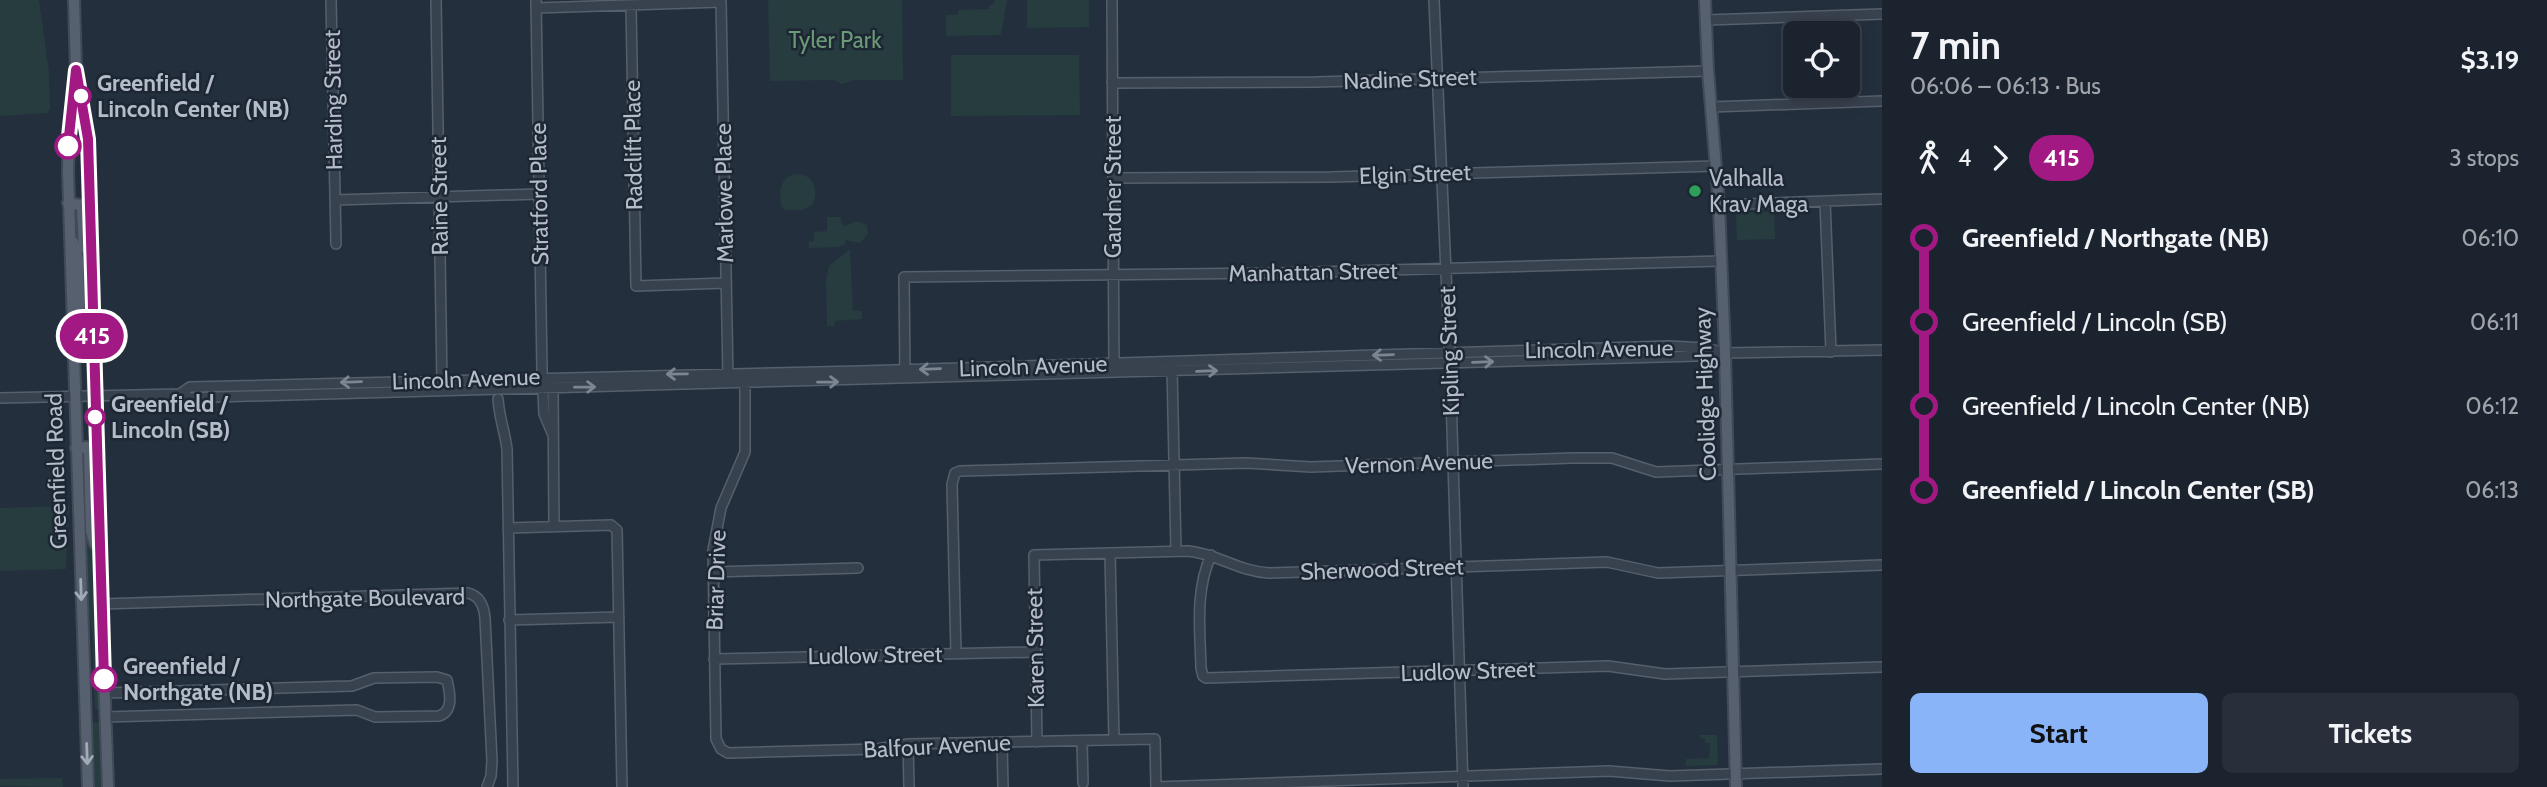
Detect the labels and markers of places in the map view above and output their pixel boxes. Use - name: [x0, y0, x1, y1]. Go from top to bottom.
- place label: Greenfield / Lincoln Center (NB): [97, 69, 290, 123]
- marker: Greenfield / Lincoln Center (NB): [71, 86, 91, 106]
- unlabelled marker: [55, 133, 81, 159]
- place label: Valhalla Krav Maga: [1709, 164, 1808, 218]
- marker: Valhalla Krav Maga: [1687, 183, 1703, 199]
- place label: Greenfield / Lincoln (SB): [111, 390, 230, 444]
- marker: Greenfield / Lincoln (SB): [85, 407, 105, 427]
- place label: Greenfield / Northgate (NB): [123, 652, 273, 706]
- marker: Greenfield / Northgate (NB): [91, 666, 117, 692]

